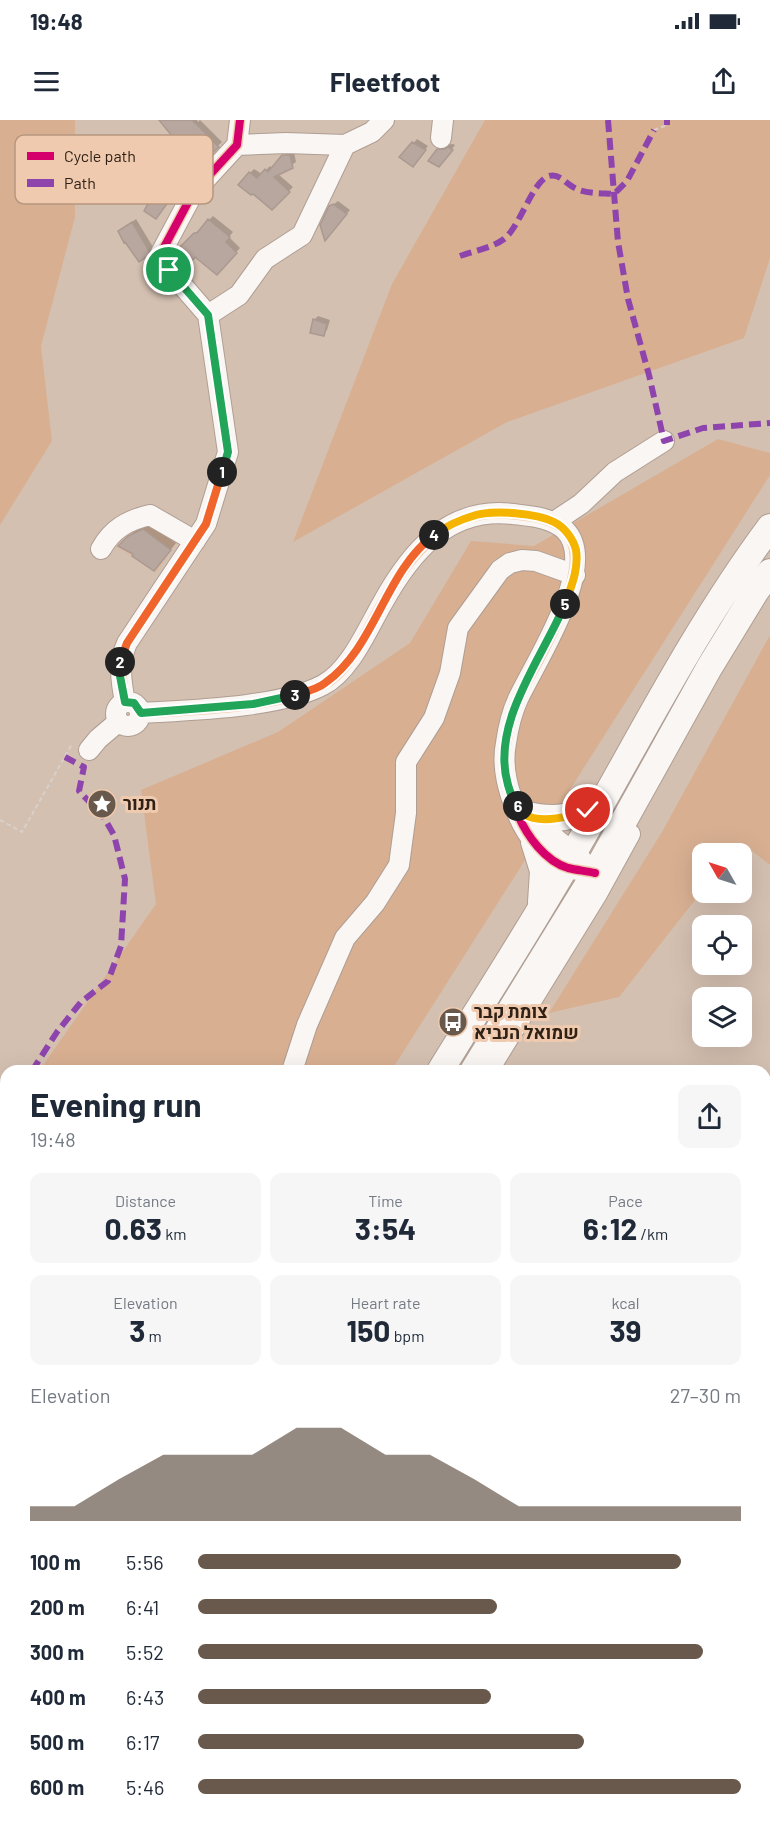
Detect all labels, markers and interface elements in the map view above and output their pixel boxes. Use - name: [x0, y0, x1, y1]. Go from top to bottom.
- text: 19:48: [30, 8, 83, 34]
- icon: menu: [30, 65, 63, 98]
- text: Fleetfoot: [330, 65, 440, 97]
- icon: share: [707, 65, 740, 98]
- legend: [15, 135, 213, 204]
- text: Cycle path: [64, 146, 136, 165]
- text: Path: [64, 173, 96, 192]
- pin: [143, 244, 194, 295]
- icon: arrive: [152, 253, 185, 286]
- pin: 1: [207, 457, 237, 487]
- text: 1: [219, 462, 225, 481]
- pin: 4: [419, 520, 449, 550]
- text: 4: [429, 525, 439, 544]
- pin: 5: [550, 589, 580, 619]
- text: 5: [561, 594, 569, 613]
- pin: 2: [105, 647, 135, 677]
- text: 2: [116, 652, 124, 671]
- pin: 3: [280, 680, 310, 710]
- text: 3: [291, 685, 299, 704]
- pin: [562, 784, 613, 835]
- place icon: תנור: [86, 788, 118, 820]
- pin: 6: [503, 791, 533, 821]
- place label: תנור: [123, 792, 156, 814]
- icon: check: [571, 793, 604, 826]
- text: 6: [514, 796, 522, 815]
- north arrow: [692, 843, 752, 903]
- map controls: [692, 843, 752, 1047]
- button: locate: [692, 915, 752, 975]
- button: layers: [692, 987, 752, 1047]
- place label: צומת קבר שמואל הנביא: [474, 1000, 579, 1043]
- bus stop icon: צומת קבר שמואל הנביא: [437, 1006, 469, 1038]
- text: Evening run: [30, 1084, 202, 1124]
- button: share: [678, 1085, 741, 1148]
- text: 19:48: [30, 1127, 76, 1151]
- text: Distance: [115, 1191, 176, 1210]
- text: Time: [368, 1191, 403, 1210]
- text: Pace: [608, 1191, 643, 1210]
- text: 0.63: [105, 1210, 162, 1246]
- text: 3:54: [355, 1210, 416, 1246]
- text: 6:12: [583, 1210, 637, 1246]
- text: km: [162, 1224, 186, 1243]
- text: /km: [637, 1224, 668, 1243]
- text: Elevation: [113, 1293, 178, 1312]
- text: Heart rate: [350, 1293, 421, 1312]
- text: kcal: [612, 1293, 639, 1312]
- text: 3: [129, 1312, 145, 1348]
- text: 150: [347, 1312, 390, 1348]
- text: 39: [609, 1312, 642, 1348]
- text: m: [145, 1326, 162, 1345]
- text: bpm: [390, 1326, 424, 1345]
- text: Elevation: [30, 1383, 111, 1407]
- text: 27–30 m: [670, 1383, 741, 1407]
- text: 100 m: [30, 1550, 81, 1574]
- text: 5:56: [126, 1550, 164, 1574]
- text: 200 m: [30, 1595, 85, 1619]
- text: 6:41: [126, 1595, 159, 1619]
- text: 300 m: [30, 1640, 84, 1664]
- text: 5:52: [126, 1640, 164, 1664]
- text: 400 m: [30, 1685, 86, 1709]
- text: 6:43: [126, 1685, 164, 1709]
- text: 500 m: [30, 1730, 84, 1754]
- text: 6:17: [126, 1730, 160, 1754]
- text: 600 m: [30, 1775, 84, 1799]
- text: 5:46: [126, 1775, 164, 1799]

